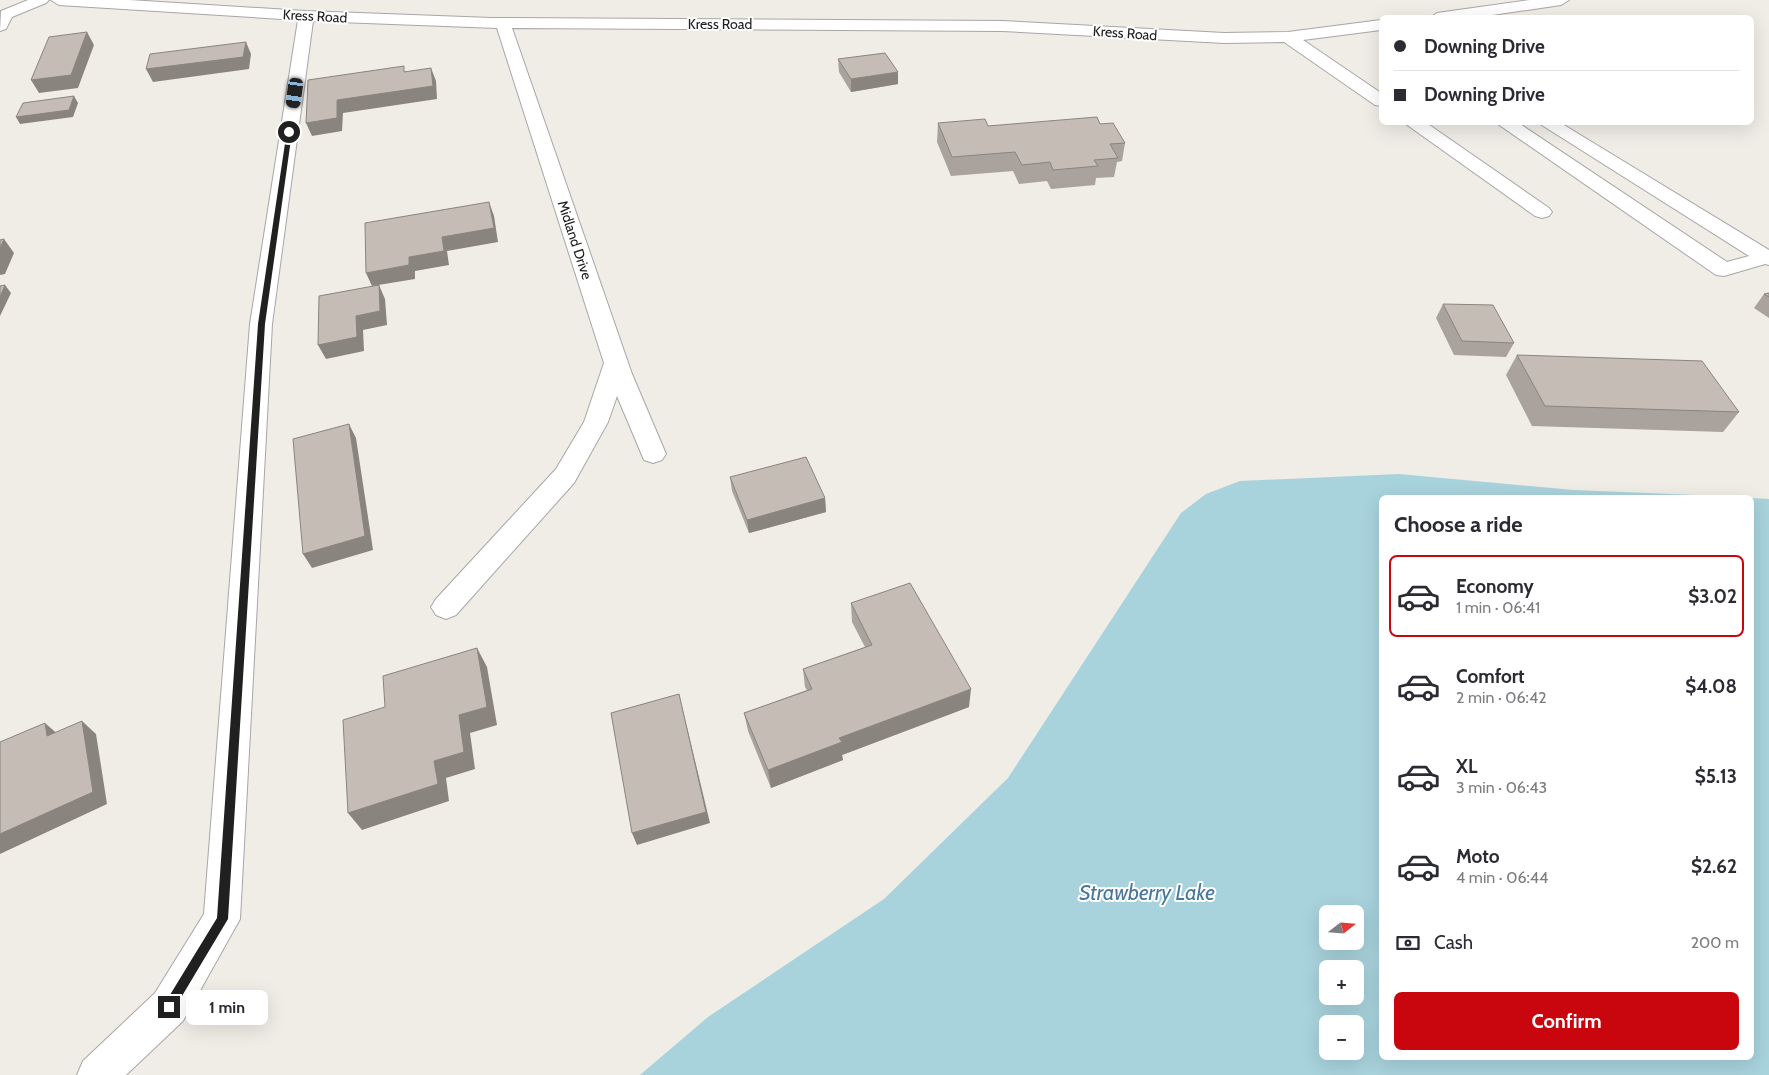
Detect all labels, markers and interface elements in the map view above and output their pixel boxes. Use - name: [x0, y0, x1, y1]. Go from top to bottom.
- street label: Kress Road: [282, 5, 348, 27]
- street label: Kress Road: [688, 15, 752, 33]
- street label: Kress Road: [1092, 22, 1158, 44]
- text: Downing Drive: [1424, 35, 1545, 58]
- car: [285, 77, 304, 109]
- text: Downing Drive: [1424, 83, 1545, 106]
- route start: [278, 121, 300, 143]
- street label: Midland Drive: [554, 198, 596, 282]
- text: Choose a ride: [1394, 511, 1523, 538]
- icon: car: [1396, 574, 1441, 619]
- text: Economy: [1456, 575, 1534, 598]
- text: $3.02: [1688, 585, 1737, 608]
- text: 1 min · 06:41: [1456, 598, 1540, 617]
- icon: car: [1396, 664, 1441, 709]
- text: Comfort: [1456, 665, 1525, 688]
- text: $4.08: [1685, 675, 1737, 698]
- text: 2 min · 06:42: [1456, 688, 1547, 707]
- icon: car: [1396, 754, 1441, 799]
- text: XL: [1456, 755, 1477, 778]
- text: $5.13: [1695, 765, 1737, 788]
- text: 3 min · 06:43: [1456, 778, 1547, 797]
- icon: car: [1396, 844, 1441, 889]
- text: Moto: [1456, 845, 1500, 868]
- text: $2.62: [1691, 855, 1737, 878]
- text: 4 min · 06:44: [1456, 868, 1548, 887]
- water label: Strawberry Lake: [1079, 880, 1215, 905]
- north arrow: [1319, 905, 1364, 950]
- map controls: [1319, 905, 1364, 1060]
- icon: cash: [1394, 929, 1422, 957]
- text: Cash: [1434, 931, 1473, 954]
- text: 200 m: [1691, 933, 1739, 952]
- button: +: [1319, 960, 1364, 1005]
- callout: 1 min: [186, 990, 269, 1024]
- button: Confirm: [1394, 992, 1739, 1050]
- route end: [158, 996, 180, 1018]
- text: 1 min: [209, 998, 245, 1017]
- button: −: [1319, 1015, 1364, 1060]

